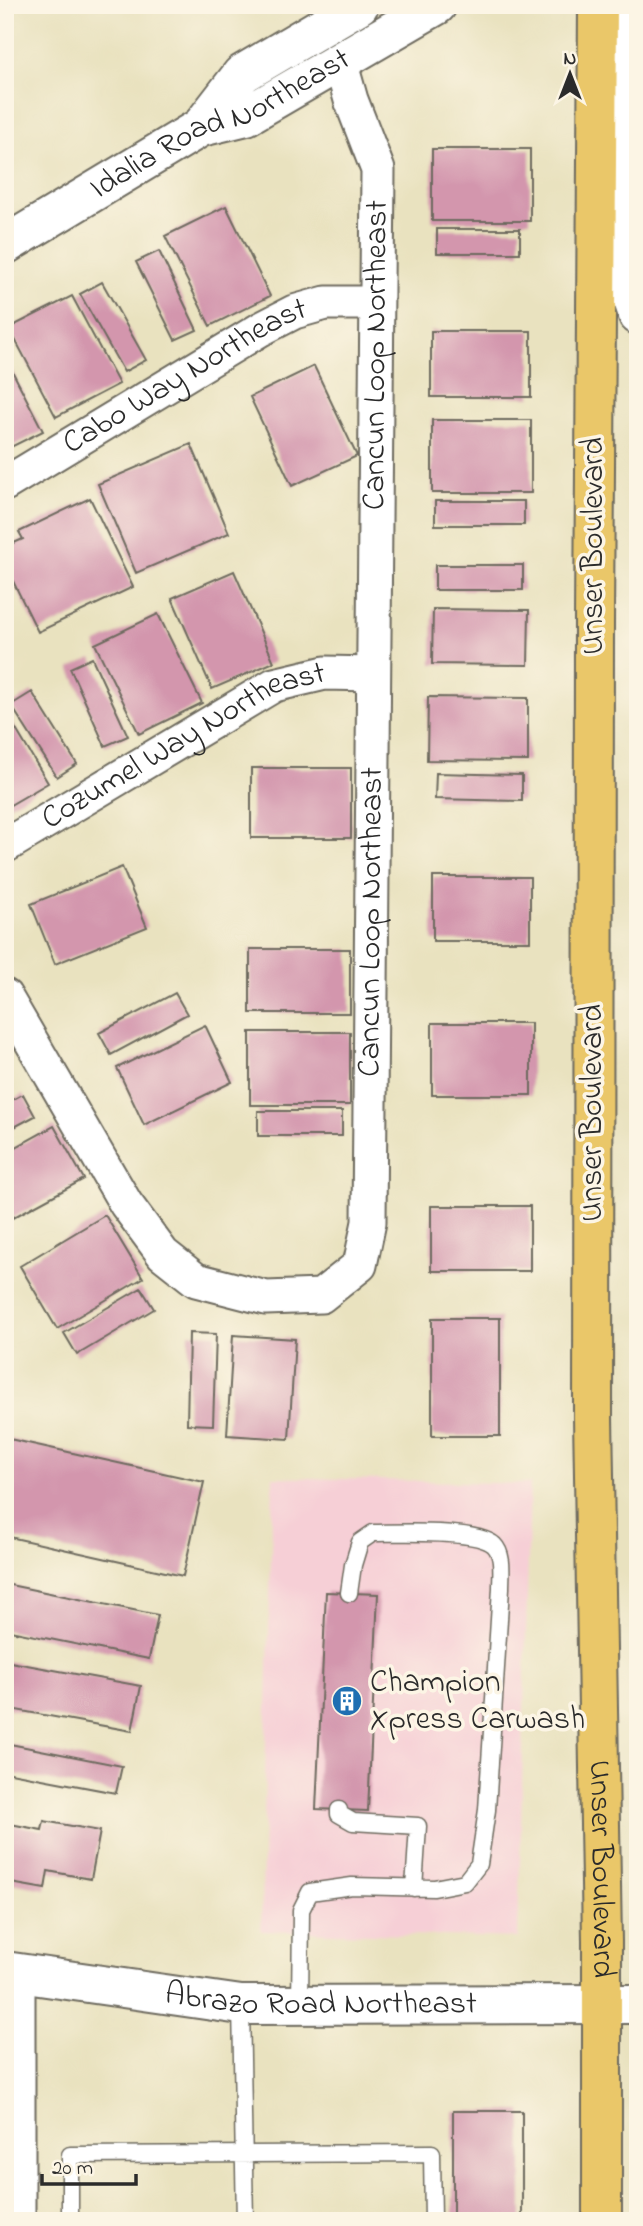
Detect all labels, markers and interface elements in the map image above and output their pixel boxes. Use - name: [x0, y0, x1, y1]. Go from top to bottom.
- street label: Idalia Road Northeast: [81, 36, 360, 212]
- north arrow: [534, 38, 604, 108]
- text: N: [564, 46, 577, 73]
- street label: Cancun Loop Northeast: [352, 199, 401, 510]
- street label: Cabo Way Northeast: [54, 286, 312, 467]
- street label: Unser Boulevard: [571, 437, 618, 655]
- street label: Cozumel Way Northeast: [33, 650, 330, 842]
- street label: Cancun Loop Northeast: [347, 766, 396, 1077]
- street label: Unser Boulevard: [570, 1004, 617, 1222]
- place label: Champion Xpress Carwash: [370, 1660, 585, 1744]
- building icon: Champion Xpress Carwash: [330, 1684, 364, 1718]
- street label: Unser Boulevard: [575, 1759, 626, 1978]
- street label: Abrazo Road Northeast: [162, 1971, 477, 2028]
- scale bar: [42, 2142, 136, 2186]
- text: 20 m: [52, 2154, 93, 2184]

